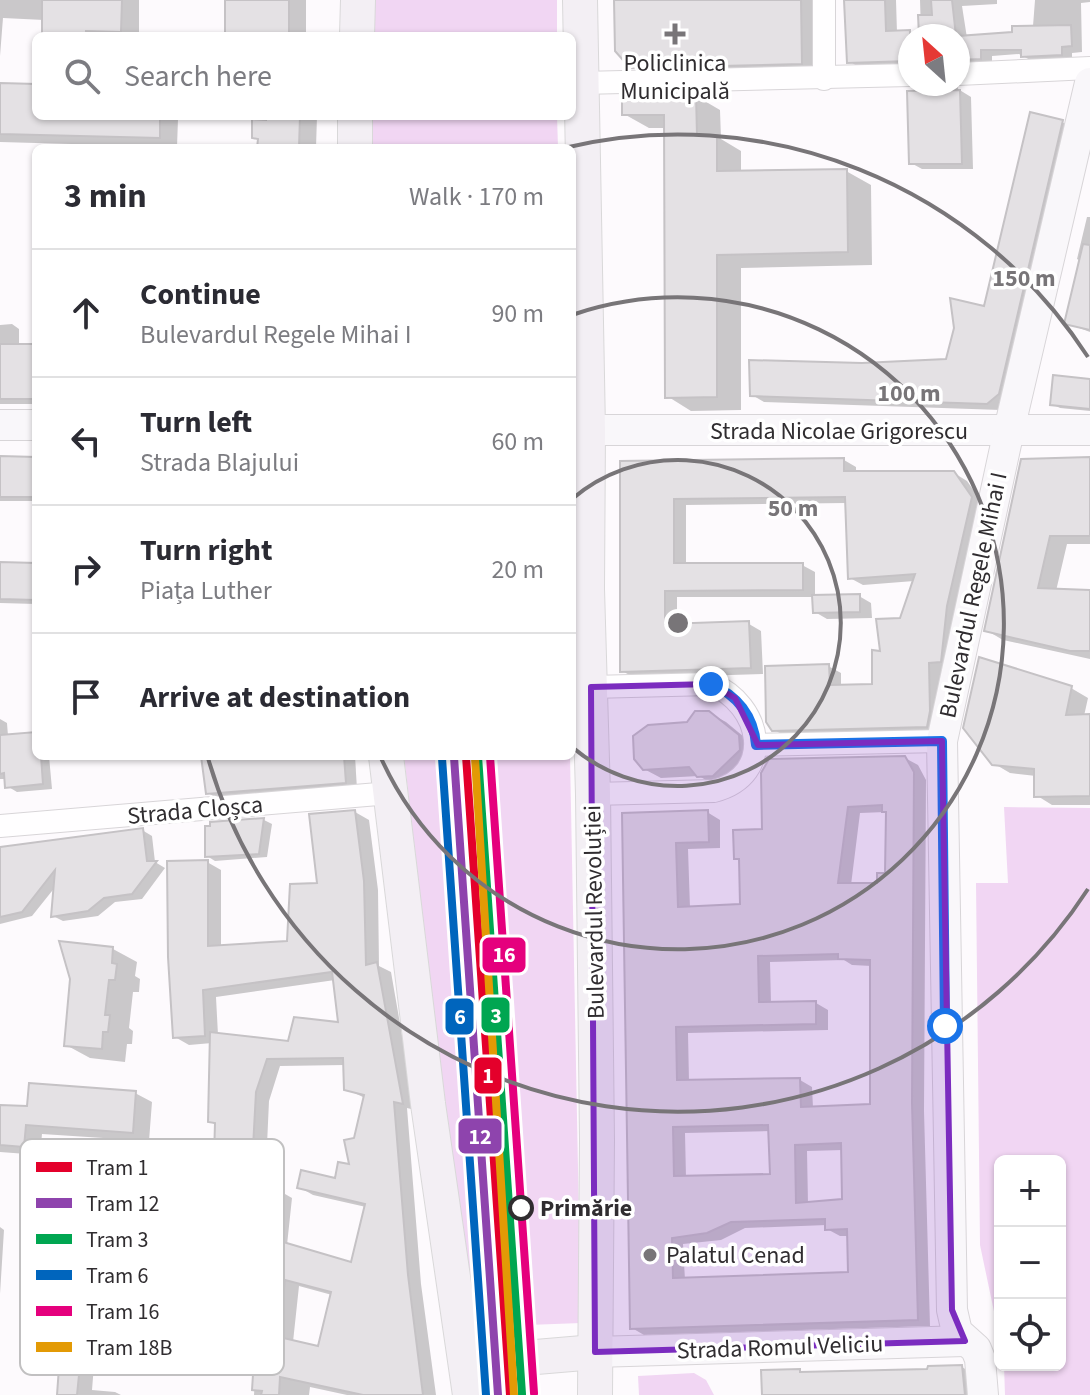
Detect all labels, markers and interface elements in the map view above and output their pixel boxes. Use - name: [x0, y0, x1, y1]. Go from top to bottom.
- marker: Policlinica Municipală: [664, 23, 686, 45]
- north arrow: [898, 24, 970, 96]
- search box: [32, 32, 576, 120]
- place label: Policlinica Municipală: [620, 46, 730, 109]
- icon: search: [60, 54, 104, 98]
- text: Search here: [124, 55, 272, 98]
- text: 3 min: [64, 172, 147, 221]
- text: Walk · 170 m: [409, 178, 544, 215]
- text: 150 m: [992, 261, 1056, 296]
- text: Continue: [140, 273, 261, 316]
- icon: ahead: [64, 291, 108, 335]
- text: 90 m: [491, 295, 544, 332]
- text: Bulevardul Regele Mihai I: [140, 316, 412, 353]
- text: 100 m: [877, 376, 941, 411]
- text: Turn left: [140, 401, 252, 444]
- street label: Strada Nicolae Grigorescu: [710, 414, 968, 449]
- icon: left: [64, 419, 108, 463]
- text: 60 m: [491, 423, 544, 460]
- text: Strada Blajului: [140, 444, 299, 481]
- street label: Bulevardul Regele Mihai I: [930, 469, 1017, 721]
- text: 50 m: [768, 491, 818, 526]
- text: Turn right: [140, 529, 272, 572]
- icon: right: [64, 547, 108, 591]
- text: 20 m: [491, 551, 544, 588]
- text: Piața Luther: [140, 572, 272, 609]
- centre of rings: [664, 609, 692, 637]
- route end: [693, 666, 729, 702]
- icon: arrive: [64, 675, 108, 719]
- text: Arrive at destination: [140, 676, 410, 719]
- street label: Strada Cloșca: [126, 787, 264, 834]
- street label: Bulevardul Revoluției: [575, 805, 614, 1019]
- line badge: 16: [481, 936, 527, 974]
- text: 16: [492, 939, 516, 971]
- line badge: 3: [480, 996, 511, 1034]
- line badge: 6: [444, 997, 475, 1036]
- text: 3: [490, 1000, 502, 1032]
- text: 6: [454, 1001, 466, 1033]
- route start: [927, 1008, 963, 1044]
- line badge: 1: [473, 1056, 503, 1095]
- text: 1: [482, 1060, 494, 1092]
- line badge: 12: [457, 1117, 503, 1155]
- text: 12: [468, 1121, 492, 1153]
- legend: [20, 1139, 284, 1375]
- text: Tram 1: [86, 1152, 149, 1184]
- map controls: [994, 1155, 1066, 1371]
- button: +: [994, 1155, 1066, 1227]
- text: Tram 12: [86, 1188, 159, 1220]
- place label: Primărie: [540, 1191, 632, 1226]
- marker: Primărie: [509, 1196, 533, 1220]
- text: Tram 3: [86, 1224, 149, 1256]
- button: −: [994, 1227, 1066, 1299]
- place label: Palatul Cenad: [666, 1238, 805, 1273]
- marker: Palatul Cenad: [641, 1246, 659, 1264]
- text: Tram 6: [86, 1260, 149, 1292]
- text: Tram 16: [86, 1296, 160, 1328]
- button: locate: [994, 1299, 1066, 1371]
- street label: Strada Romul Veliciu: [676, 1326, 884, 1369]
- text: Tram 18B: [86, 1332, 172, 1364]

